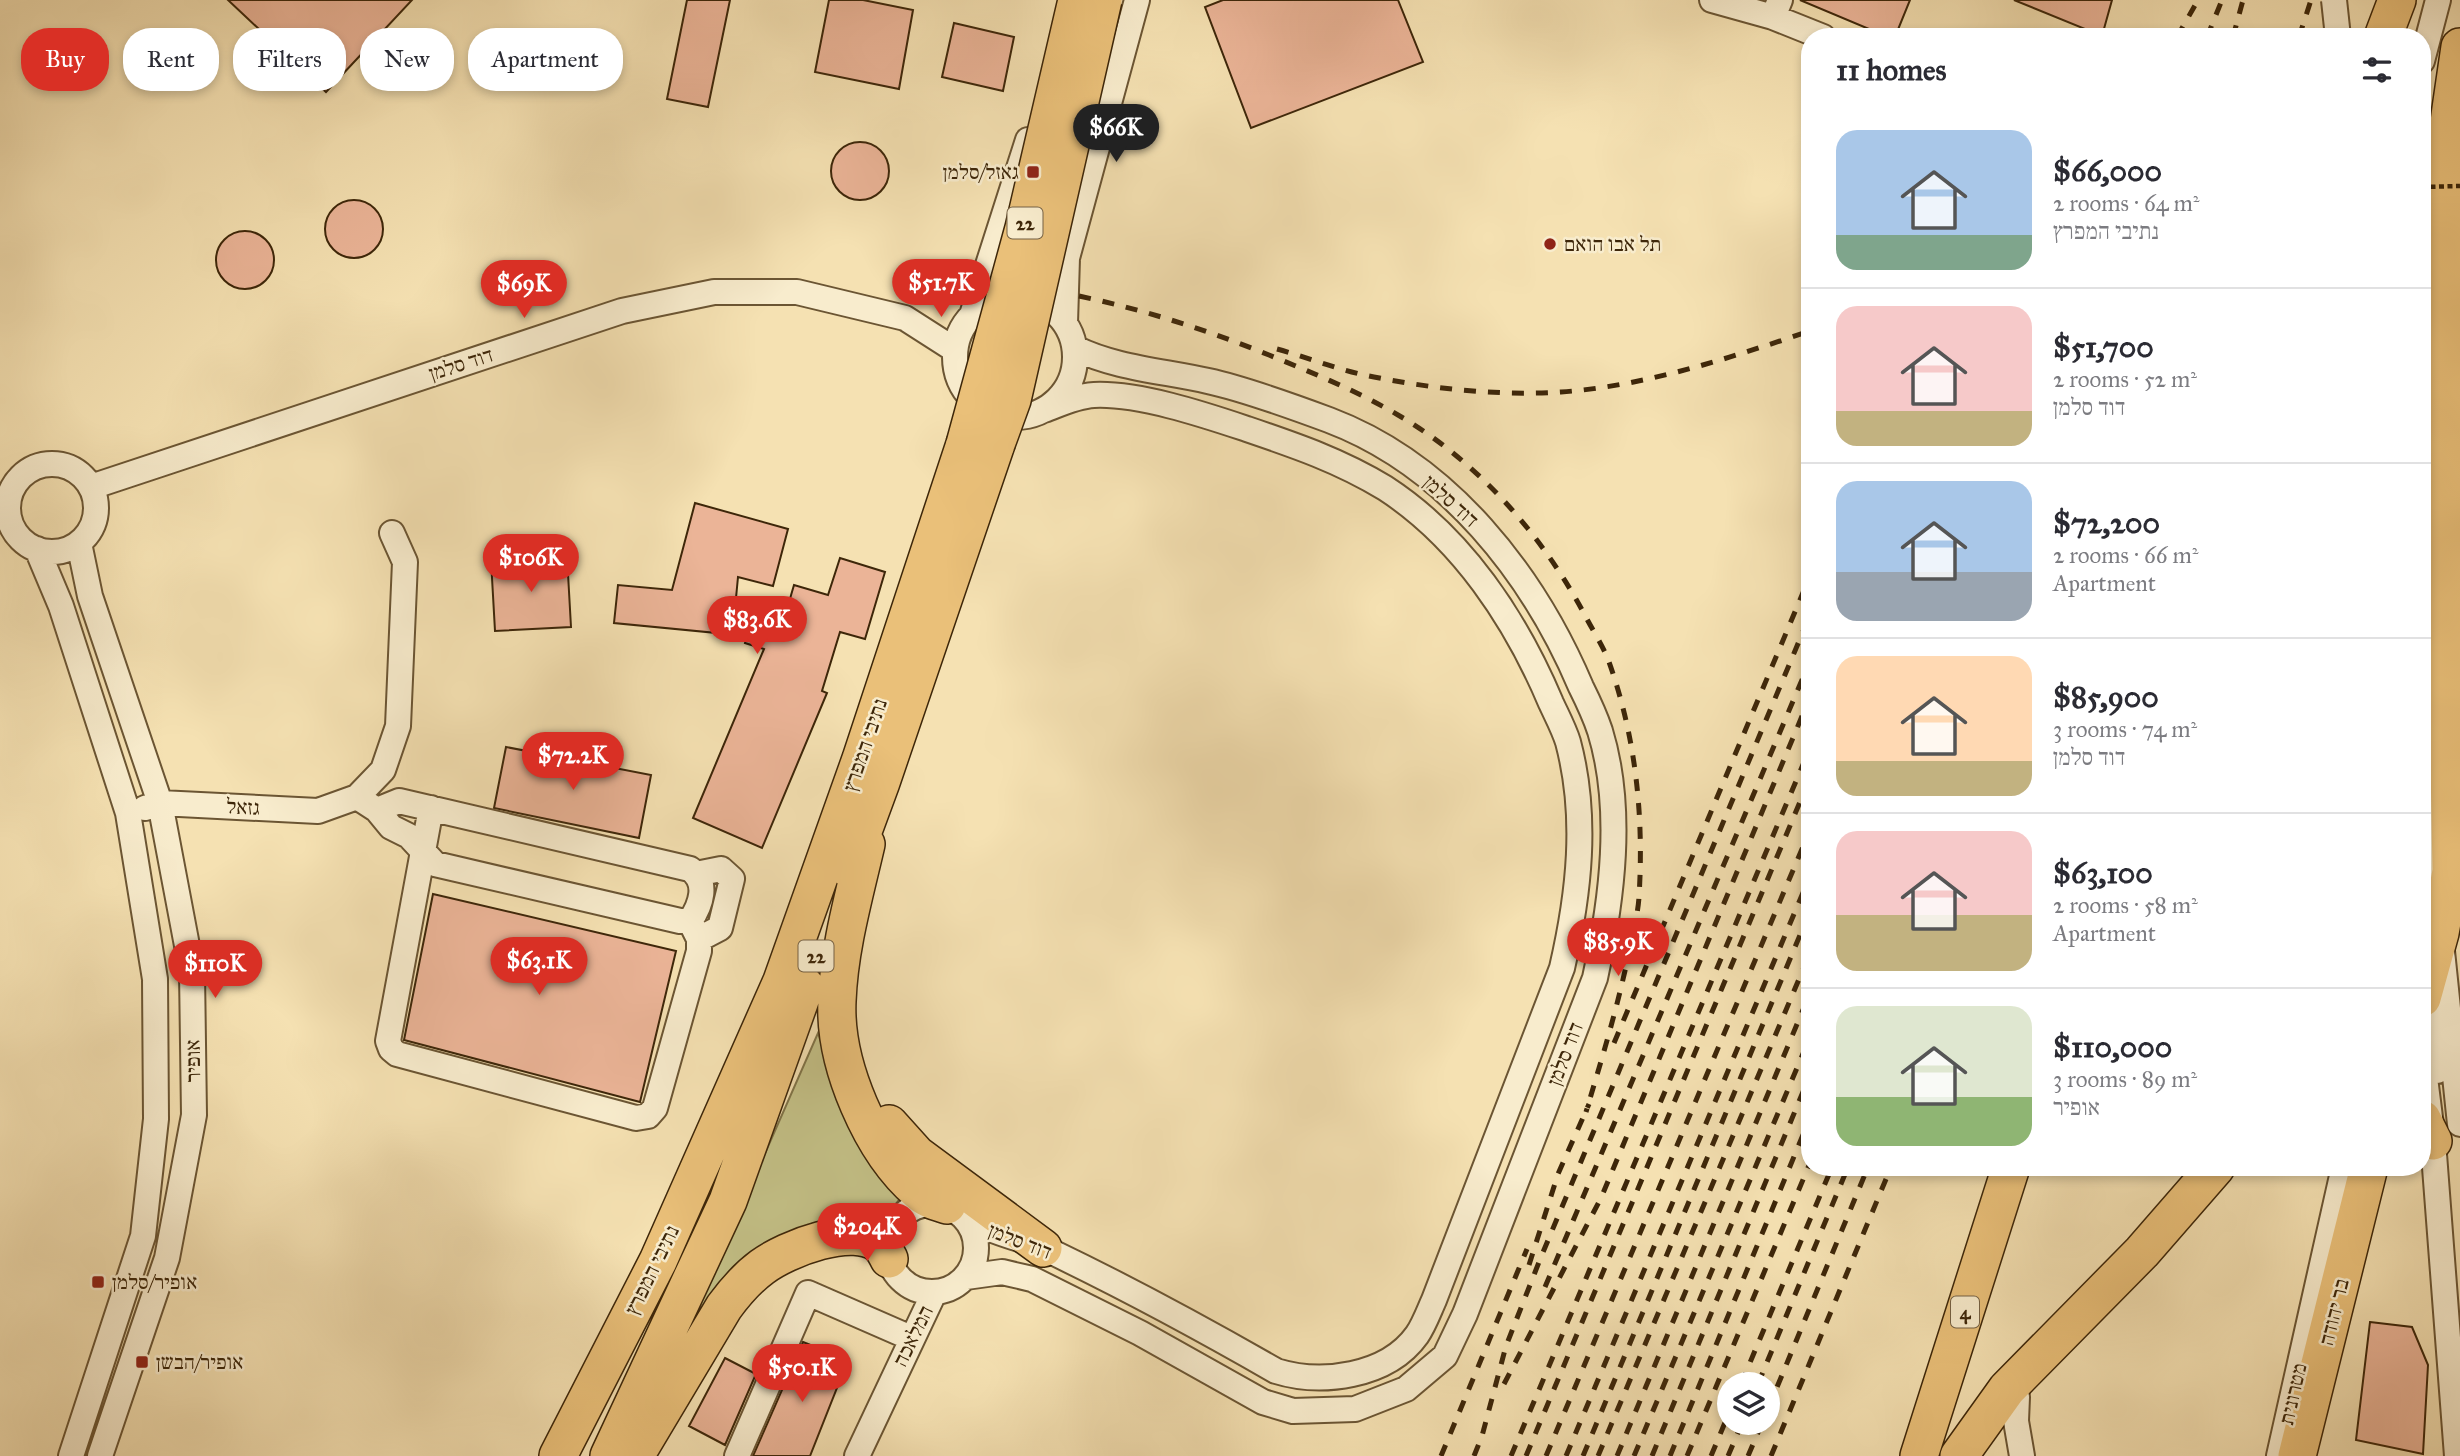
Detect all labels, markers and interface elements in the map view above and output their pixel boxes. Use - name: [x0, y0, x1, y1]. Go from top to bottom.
- chip: Buy: [21, 28, 109, 91]
- chip: Rent: [123, 28, 219, 91]
- chip: Filters: [233, 28, 346, 91]
- chip: New: [360, 28, 454, 91]
- chip: Apartment: [468, 28, 623, 91]
- icon: filters: [2358, 51, 2396, 89]
- text: 11 homes: [1836, 52, 1947, 88]
- pin: $66K: [1075, 104, 1157, 164]
- text: $66K: [1089, 113, 1143, 141]
- text: $66,000: [2053, 153, 2162, 189]
- icon: home: [1892, 158, 1976, 242]
- place label: גאזל/סלמן: [943, 159, 1019, 185]
- marker: גאזל/סלמן: [1025, 164, 1041, 180]
- text: 2 rooms · 64 m²: [2053, 189, 2199, 217]
- road number: 22: [1007, 208, 1042, 238]
- text: נתיבי המפרץ: [2053, 217, 2159, 245]
- place label: תל אבו הואם: [1564, 231, 1662, 257]
- marker: תל אבו הואם: [1542, 236, 1558, 252]
- pin: $69K: [483, 260, 565, 320]
- pin: $51.7K: [884, 260, 998, 319]
- text: $51.7K: [908, 268, 974, 296]
- text: $69K: [497, 269, 551, 297]
- text: $51,700: [2053, 329, 2154, 365]
- icon: home: [1892, 334, 1976, 418]
- street label: דוד סלמן: [426, 341, 496, 387]
- text: 2 rooms · 52 m²: [2053, 365, 2197, 393]
- text: דוד סלמן: [2053, 393, 2125, 421]
- street label: דוד סלמן: [1418, 469, 1484, 533]
- text: $72,200: [2053, 505, 2160, 541]
- icon: home: [1892, 509, 1976, 593]
- pin: $106K: [482, 534, 580, 594]
- text: 2 rooms · 66 m²: [2053, 541, 2198, 569]
- text: $106K: [499, 543, 563, 571]
- text: Apartment: [2053, 569, 2156, 597]
- pin: $83.6K: [700, 596, 814, 656]
- text: $83.6K: [723, 605, 791, 633]
- text: $85,900: [2053, 679, 2159, 715]
- icon: home: [1892, 684, 1976, 768]
- street label: נתיבי המפרץ: [837, 695, 893, 795]
- text: 3 rooms · 74 m²: [2053, 715, 2197, 743]
- pin: $72.2K: [516, 732, 630, 792]
- text: $72.2K: [538, 741, 608, 769]
- text: דוד סלמן: [2053, 743, 2125, 771]
- street label: גזאל: [225, 793, 261, 821]
- text: $63,100: [2053, 855, 2153, 891]
- icon: home: [1892, 859, 1976, 943]
- text: 2 rooms · 58 m²: [2053, 891, 2198, 919]
- pin: $85.9K: [1561, 918, 1675, 978]
- text: Apartment: [2053, 919, 2156, 947]
- text: $85.9K: [1583, 927, 1653, 955]
- pin: $63.1K: [482, 937, 596, 997]
- pin: $110K: [166, 940, 264, 1000]
- road number: 22: [798, 940, 834, 972]
- text: $63.1K: [507, 946, 571, 974]
- text: $110K: [184, 949, 246, 977]
- street label: דוד סלמן: [1541, 1019, 1589, 1089]
- text: $110,000: [2053, 1029, 2172, 1065]
- icon: home: [1892, 1034, 1976, 1118]
- street label: אופיר: [180, 1039, 206, 1083]
- text: 3 rooms · 89 m²: [2053, 1065, 2197, 1093]
- text: אופיר: [2053, 1093, 2100, 1121]
- pin: $204K: [818, 1204, 916, 1263]
- text: $204K: [833, 1212, 901, 1240]
- street label: דוד סלמן: [985, 1217, 1055, 1265]
- street label: נתיבי המפרץ: [619, 1221, 685, 1319]
- place label: אופיר/סלמן: [112, 1269, 197, 1295]
- marker: אופיר/סלמן: [90, 1274, 106, 1290]
- street label: בר יהודה: [2313, 1276, 2355, 1348]
- road number: 4: [1951, 1296, 1979, 1328]
- street label: המלאכה: [887, 1301, 939, 1371]
- pin: $50.1K: [745, 1344, 859, 1404]
- place label: אופיר/הבשן: [156, 1349, 243, 1375]
- text: $50.1K: [768, 1353, 836, 1381]
- marker: אופיר/הבשן: [134, 1354, 150, 1370]
- street label: מטרונית: [2273, 1361, 2313, 1427]
- map controls: [1717, 1372, 1780, 1435]
- button: layers: [1717, 1372, 1780, 1435]

